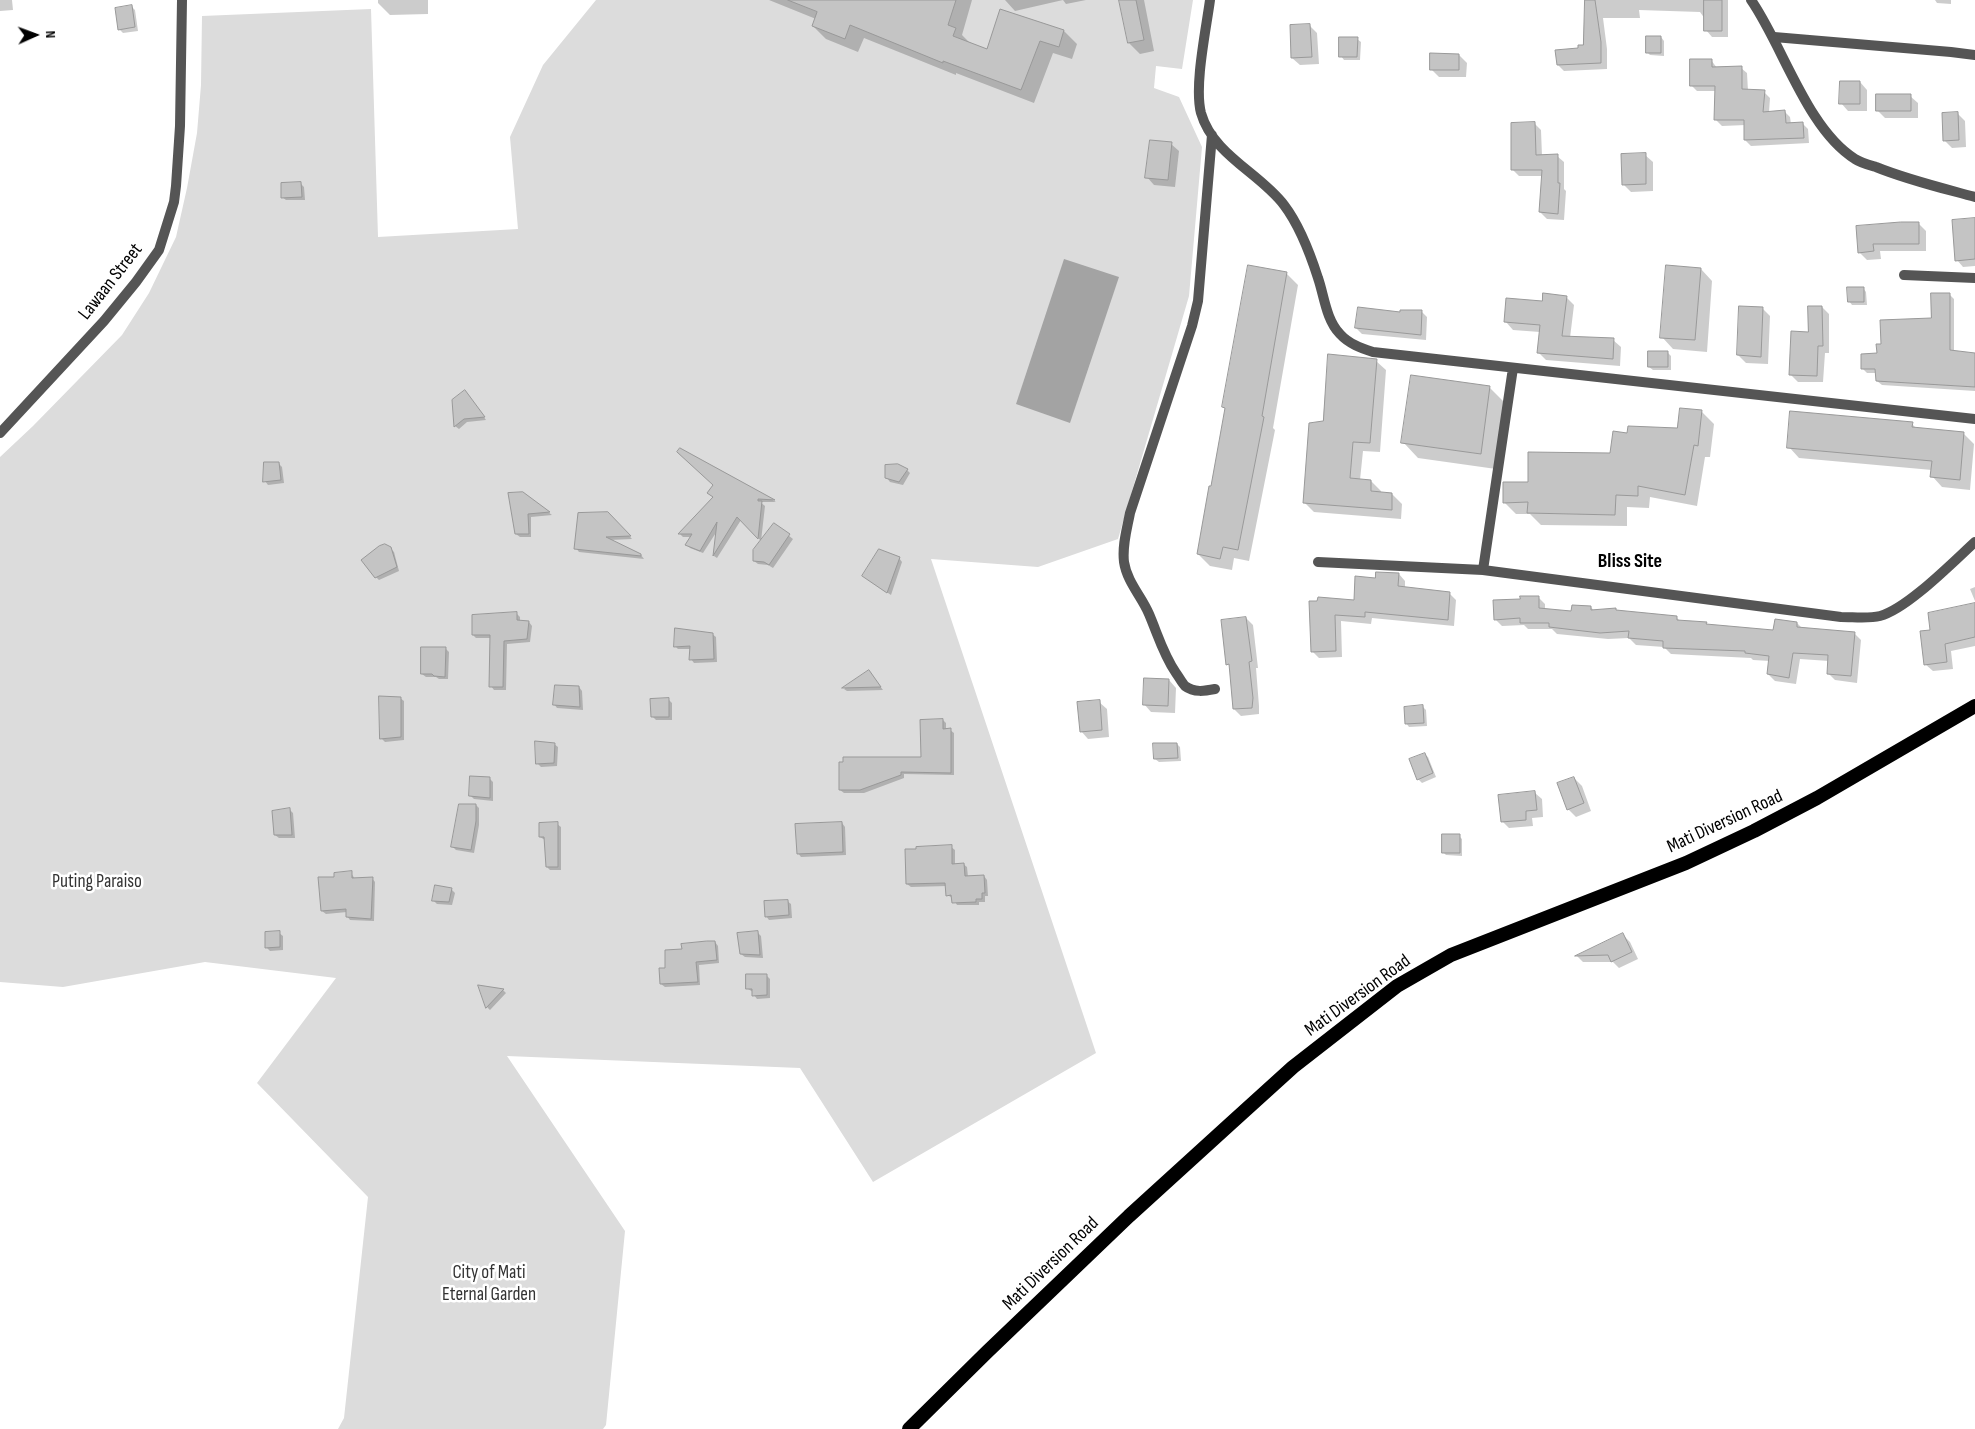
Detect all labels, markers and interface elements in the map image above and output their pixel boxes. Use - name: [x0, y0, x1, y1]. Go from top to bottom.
- north arrow: [10, 10, 60, 60]
- text: N: [42, 30, 59, 38]
- street label: Lawaan Street: [74, 239, 148, 325]
- district label: Bliss Site: [1598, 550, 1662, 574]
- street label: Mati Diversion Road: [1664, 785, 1786, 859]
- park label: Puting Paraiso: [52, 871, 142, 893]
- street label: Mati Diversion Road: [1301, 950, 1415, 1042]
- street label: Mati Diversion Road: [998, 1212, 1104, 1316]
- park label: City of Mati Eternal Garden: [442, 1262, 536, 1306]

